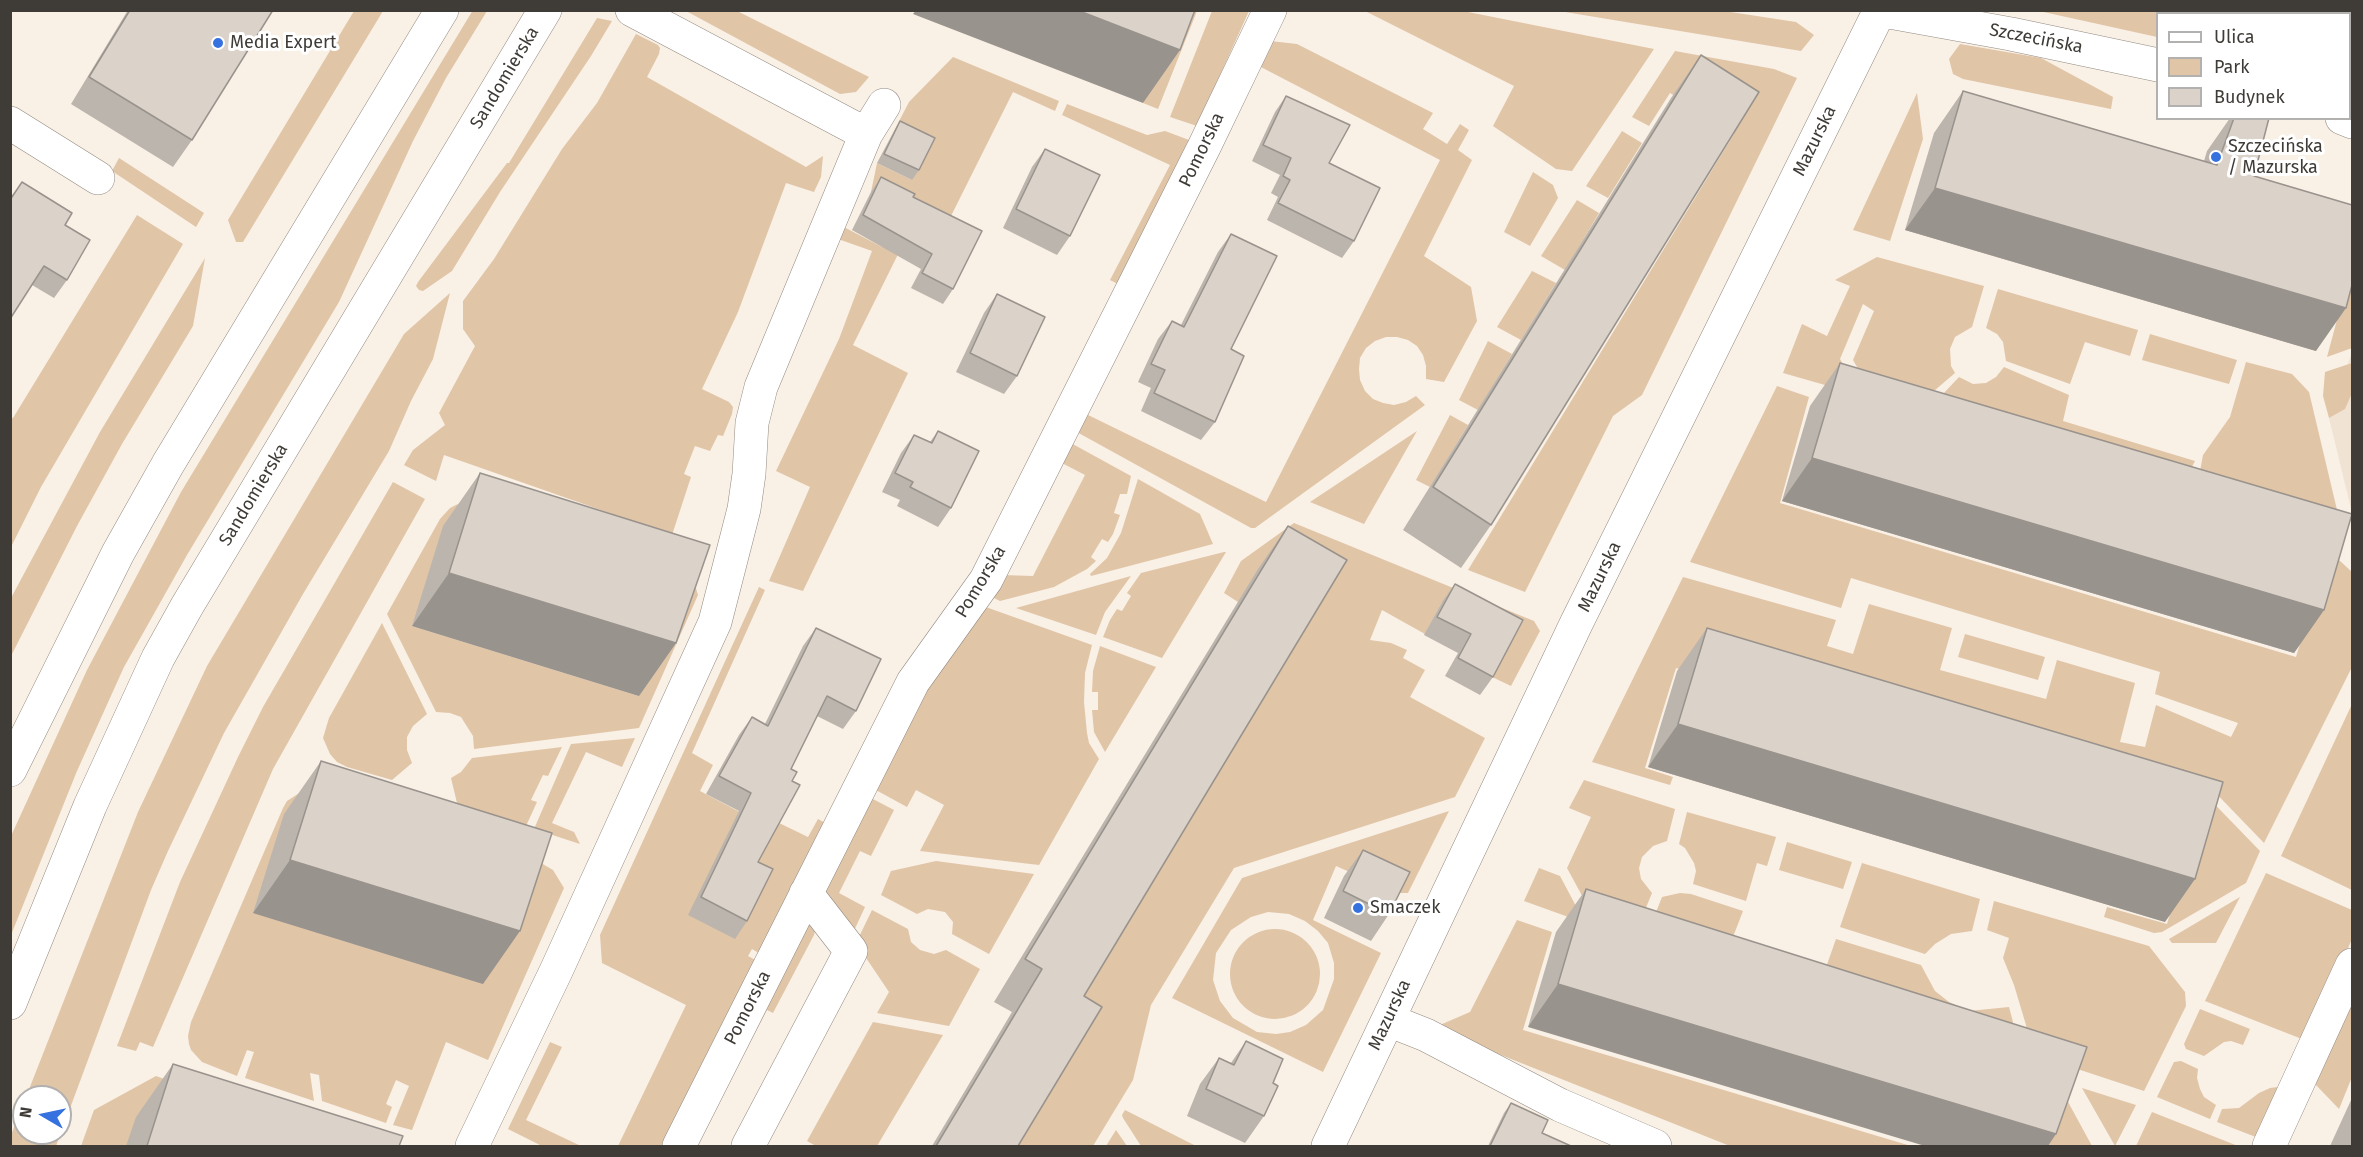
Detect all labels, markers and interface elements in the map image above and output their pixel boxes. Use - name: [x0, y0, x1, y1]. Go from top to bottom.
- legend: [2156, 12, 2351, 120]
- street label: Szczecińska: [1987, 19, 2085, 59]
- street label: Sandomierska: [466, 23, 544, 133]
- text: Ulica: [2214, 26, 2254, 48]
- place label: Media Expert: [230, 32, 337, 54]
- marker: Media Expert: [211, 36, 225, 50]
- text: Park: [2214, 56, 2249, 78]
- text: Budynek: [2214, 86, 2285, 108]
- street label: Mazurska: [1789, 102, 1841, 180]
- street label: Pomorska: [1175, 109, 1229, 191]
- place label: Szczecińska / Mazurska: [2228, 136, 2323, 178]
- marker: Szczecińska / Mazurska: [2209, 150, 2223, 164]
- street label: Sandomierska: [215, 440, 293, 550]
- street label: Mazurska: [1574, 538, 1626, 616]
- street label: Pomorska: [951, 542, 1011, 622]
- place label: Smaczek: [1370, 897, 1440, 919]
- marker: Smaczek: [1351, 901, 1365, 915]
- street label: Pomorska: [720, 967, 776, 1049]
- street label: Mazurska: [1364, 976, 1416, 1054]
- north arrow: [12, 1085, 72, 1145]
- text: N: [15, 1106, 36, 1119]

